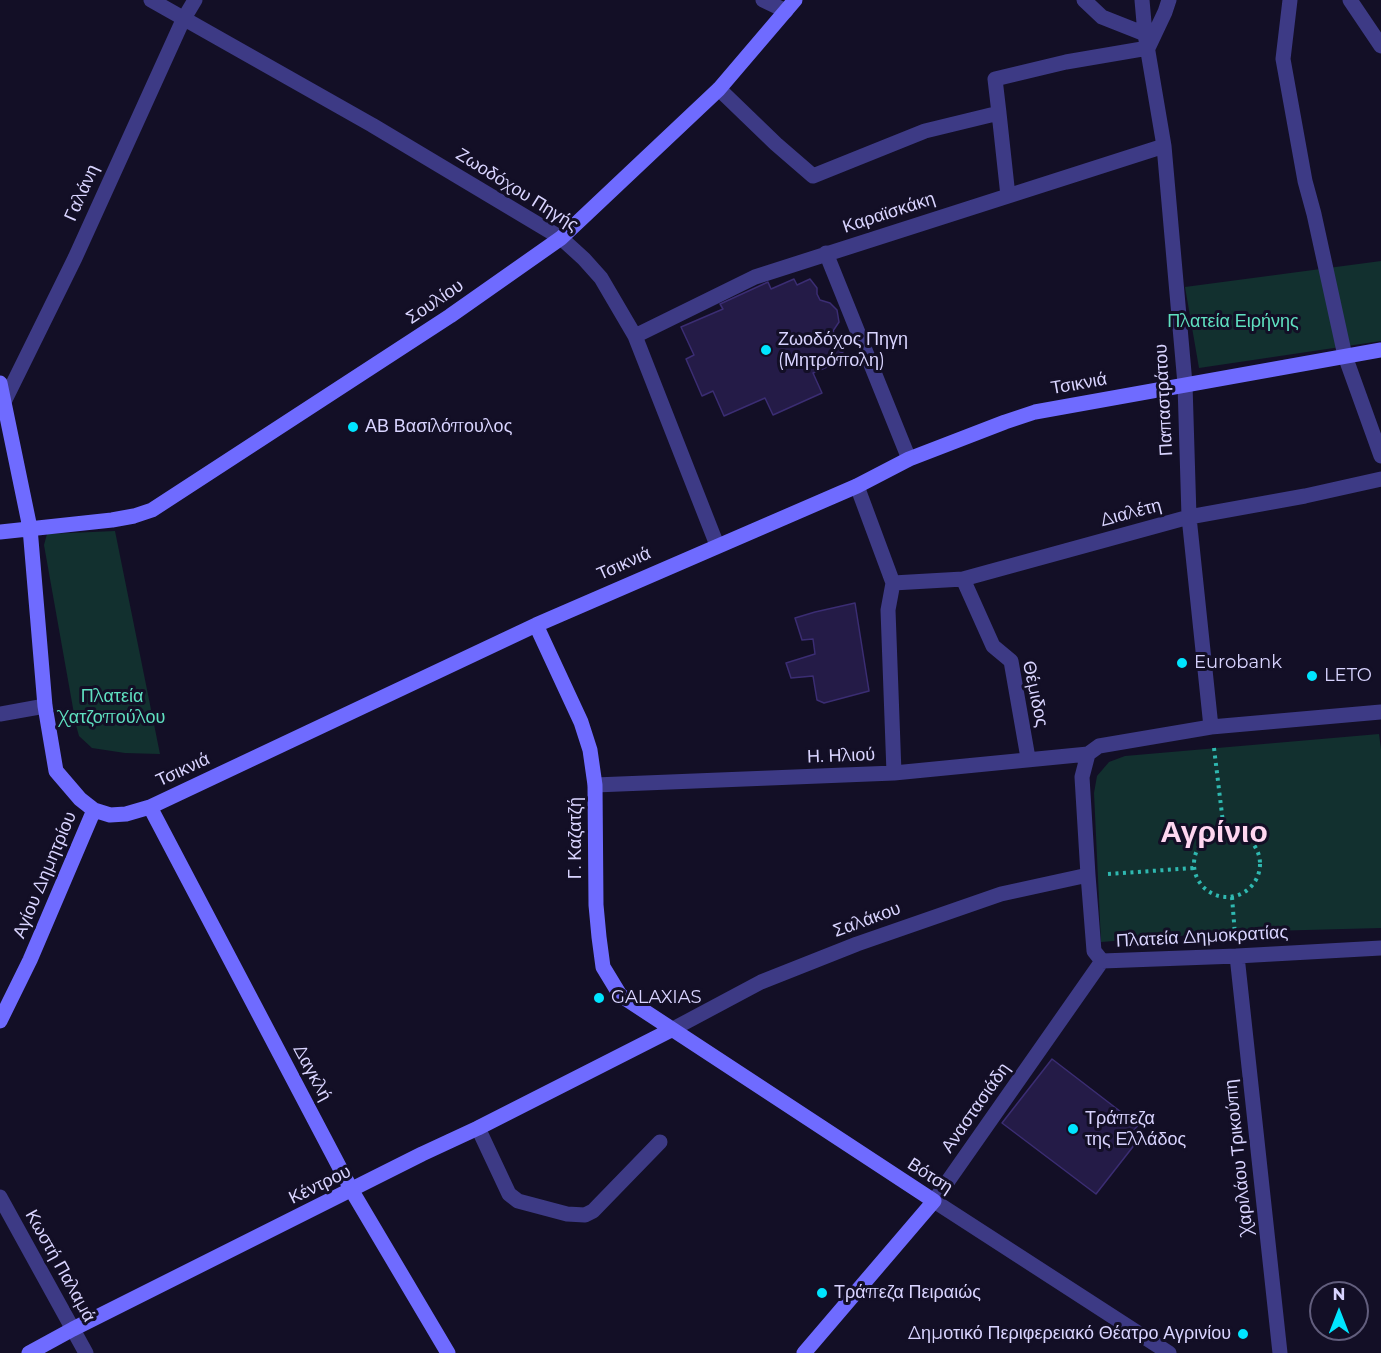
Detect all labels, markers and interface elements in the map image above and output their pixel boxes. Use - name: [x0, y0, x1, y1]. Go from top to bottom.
- street label: Ζωοδόχου Πηγής: [452, 144, 582, 236]
- street label: Γαλάνη: [60, 161, 104, 225]
- street label: Καραϊσκάκη: [840, 188, 938, 238]
- street label: Σουλίου: [402, 275, 468, 329]
- park label: Πλατεία Ειρήνης: [1167, 311, 1299, 333]
- place label: Ζωοδόχος Πηγη (Μητρόπολη): [778, 329, 908, 372]
- marker: Ζωοδόχος Πηγη (Μητρόπολη): [759, 343, 773, 357]
- street label: Παπαστράτου: [1150, 343, 1178, 457]
- street label: Τσικνιά: [1049, 368, 1109, 400]
- place label: ΑΒ Βασιλόπουλος: [365, 416, 512, 438]
- marker: ΑΒ Βασιλόπουλος: [346, 420, 360, 434]
- street label: Διαλέτη: [1098, 495, 1164, 531]
- street label: Τσικνιά: [594, 543, 654, 585]
- place label: Eurobank: [1194, 652, 1282, 674]
- marker: Eurobank: [1175, 656, 1189, 670]
- street label: Θέμιδος: [1017, 659, 1053, 729]
- place label: LETO: [1324, 665, 1372, 687]
- marker: LETO: [1305, 669, 1319, 683]
- park label: Πλατεία Χατζοπούλου: [59, 686, 165, 728]
- street label: Η. Ηλιού: [807, 744, 875, 768]
- street label: Τσικνιά: [153, 748, 213, 792]
- street label: Γ. Καζατζή: [565, 797, 587, 879]
- street label: Αγίου Δημητρίου: [9, 808, 81, 942]
- district label: Αγρίνιο: [1160, 815, 1268, 851]
- street label: Σαλάκου: [830, 898, 904, 942]
- street label: Πλατεία Δημοκρατίας: [1115, 922, 1289, 952]
- place label: GALAXIAS: [611, 987, 702, 1009]
- marker: GALAXIAS: [592, 991, 606, 1005]
- street label: Δαγκλή: [288, 1041, 336, 1105]
- street label: Αναστασιάδη: [937, 1059, 1015, 1157]
- street label: Χαριλάου Τρικούπη: [1220, 1078, 1258, 1236]
- place label: Τράπεζα της Ελλάδος: [1085, 1108, 1186, 1150]
- marker: Τράπεζα της Ελλάδος: [1066, 1122, 1080, 1136]
- street label: Βότση: [903, 1153, 957, 1199]
- street label: Κέντρου: [286, 1161, 354, 1209]
- street label: Κωστή Παλαμά: [20, 1206, 100, 1326]
- north arrow: [1309, 1281, 1369, 1341]
- place label: Τράπεζα Πειραιώς: [834, 1282, 981, 1304]
- text: N: [1333, 1285, 1345, 1304]
- marker: Τράπεζα Πειραιώς: [815, 1286, 829, 1300]
- place label: Δημοτικό Περιφερειακό Θέατρο Αγρινίου: [908, 1323, 1231, 1345]
- marker: Δημοτικό Περιφερειακό Θέατρο Αγρινίου: [1236, 1327, 1250, 1341]

